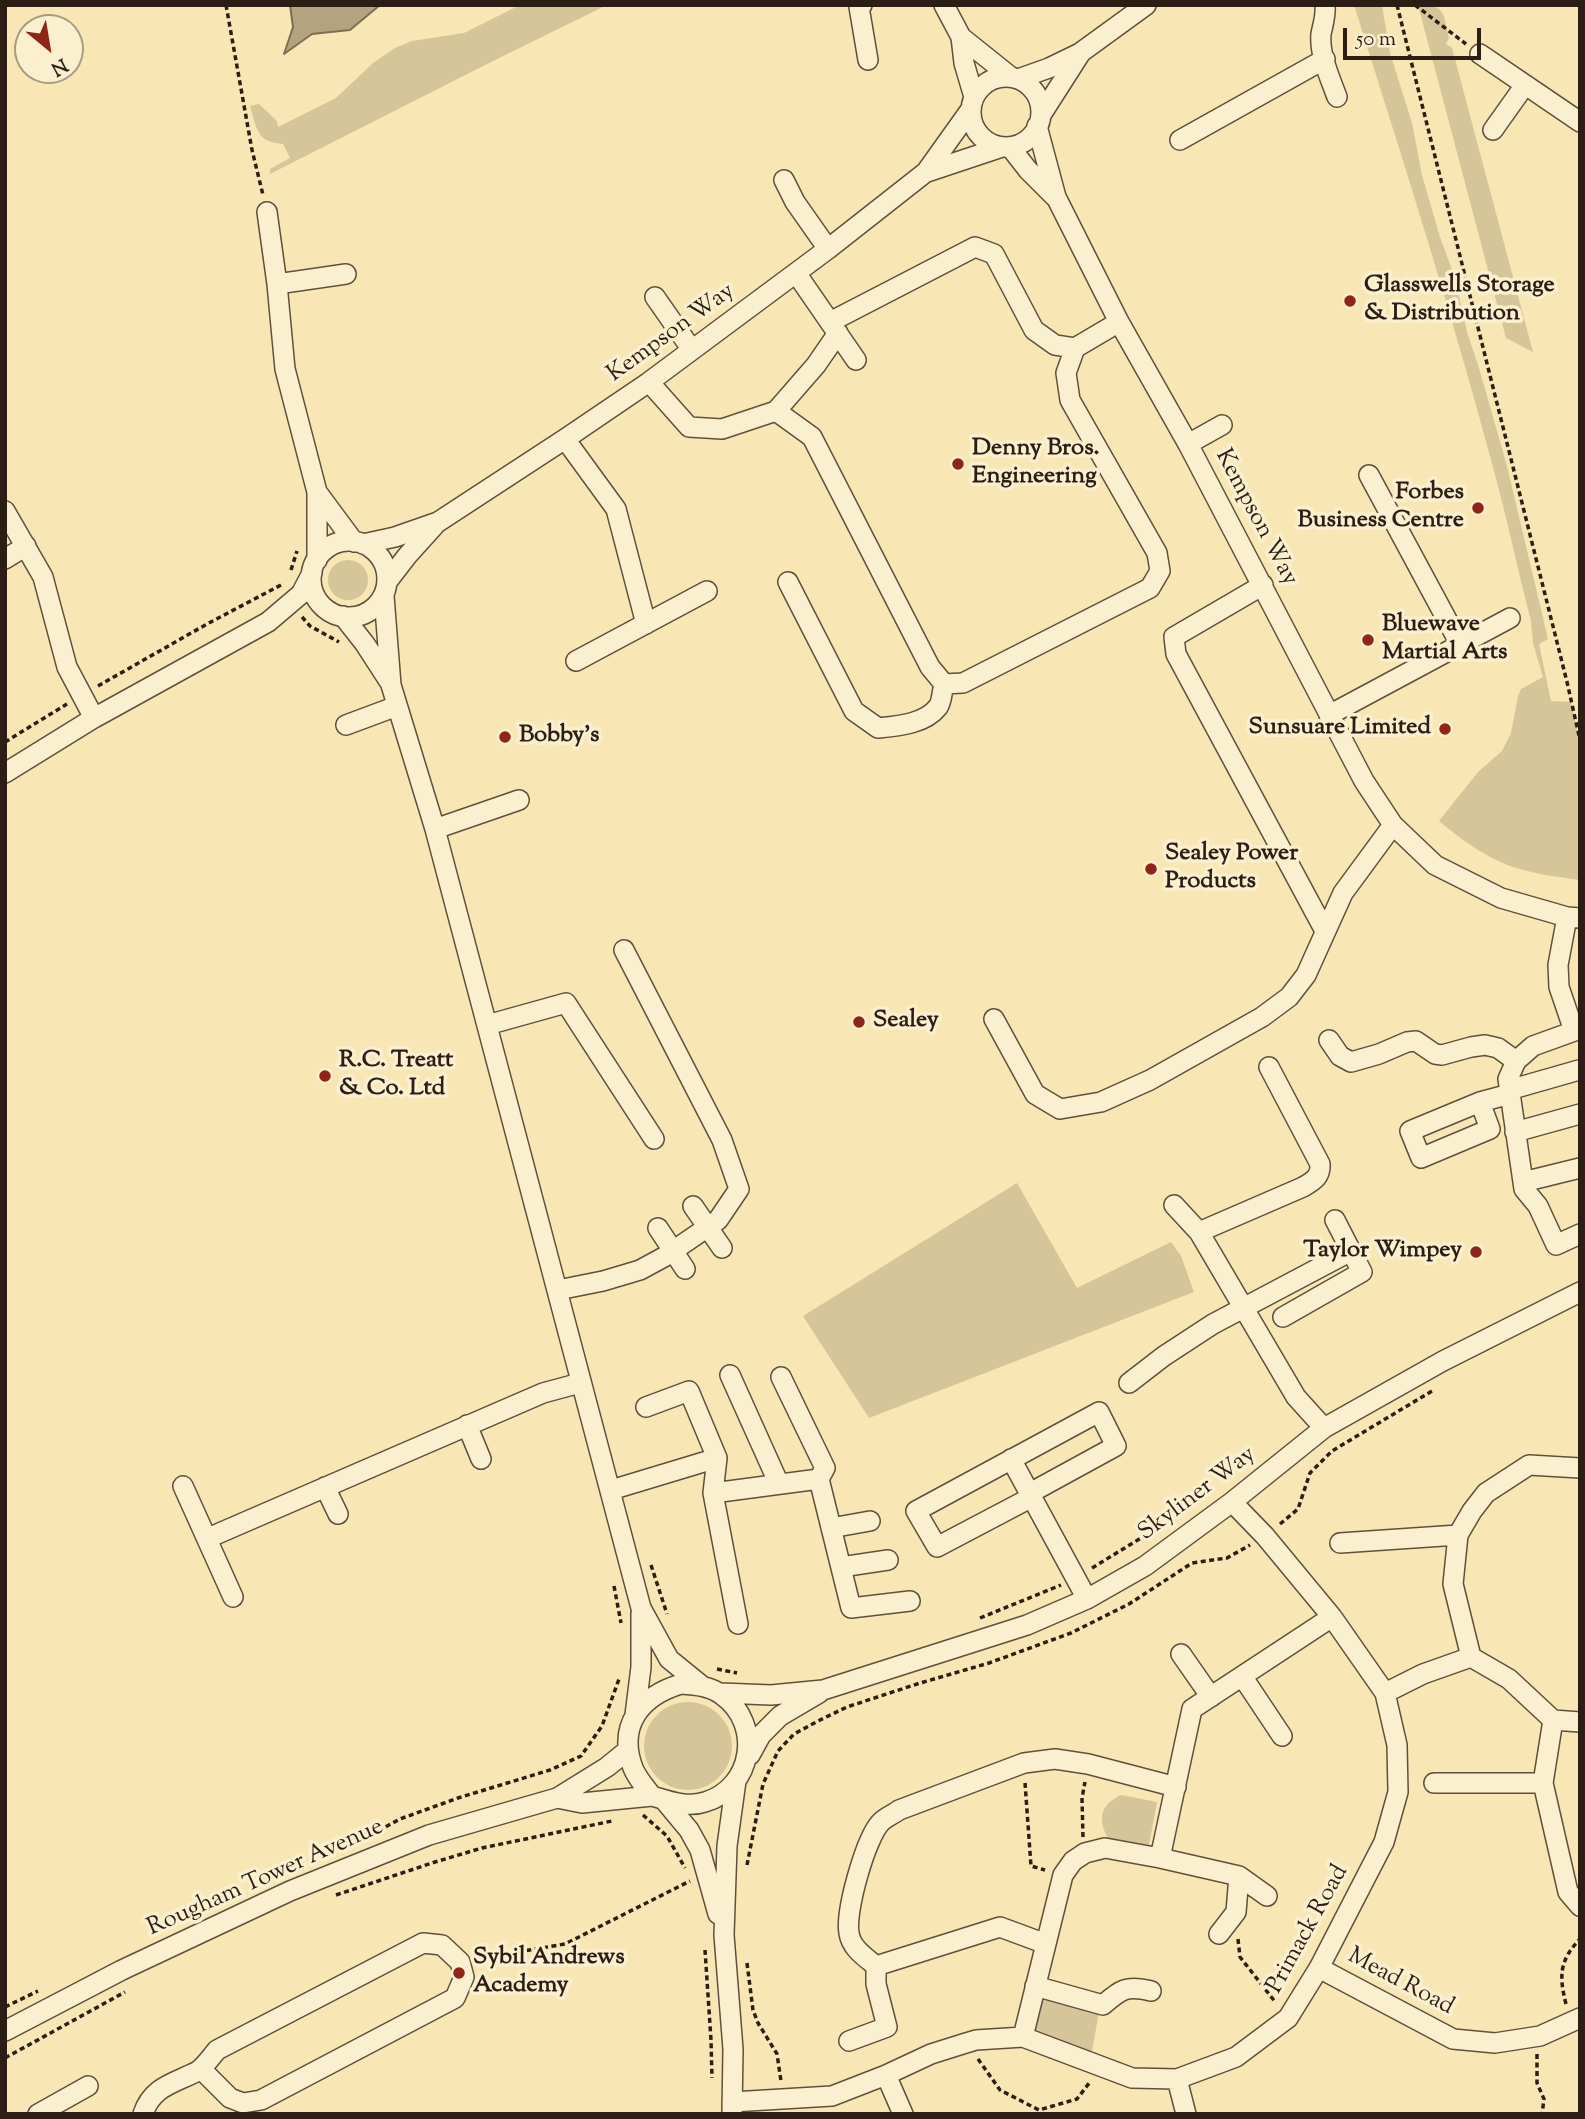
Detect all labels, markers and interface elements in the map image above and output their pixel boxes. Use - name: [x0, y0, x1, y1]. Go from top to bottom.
- north arrow: [14, 14, 84, 84]
- scale bar: [1347, 14, 1485, 58]
- text: 50 m: [1356, 25, 1396, 55]
- text: N: [45, 50, 72, 81]
- place label: Glasswells Storage & Distribution: [1364, 273, 1555, 329]
- street label: Kempson Way: [603, 278, 741, 390]
- marker: Glasswells Storage & Distribution: [1342, 293, 1358, 309]
- place label: Denny Bros. Engineering: [972, 436, 1100, 492]
- street label: Kempson Way: [1207, 445, 1303, 591]
- marker: Denny Bros. Engineering: [950, 456, 966, 472]
- place label: Forbes Business Centre: [1298, 480, 1464, 536]
- marker: Forbes Business Centre: [1470, 500, 1486, 516]
- place label: Bluewave Martial Arts: [1382, 612, 1507, 668]
- marker: Bluewave Martial Arts: [1360, 632, 1376, 648]
- place label: Sunsuare Limited: [1249, 715, 1431, 743]
- marker: Sunsuare Limited: [1437, 721, 1453, 737]
- place label: Bobby's: [519, 723, 599, 751]
- marker: Bobby's: [497, 729, 513, 745]
- place label: Sealey Power Products: [1165, 841, 1298, 897]
- marker: Sealey Power Products: [1143, 861, 1159, 877]
- place label: Sealey: [873, 1008, 939, 1036]
- marker: Sealey: [851, 1014, 867, 1030]
- place label: R.C. Treatt & Co. Ltd: [339, 1048, 453, 1104]
- marker: R.C. Treatt & Co. Ltd: [317, 1068, 333, 1084]
- place label: Taylor Wimpey: [1303, 1238, 1462, 1266]
- marker: Taylor Wimpey: [1468, 1244, 1484, 1260]
- street label: Skyliner Way: [1134, 1441, 1262, 1549]
- street label: Rougham Tower Avenue: [144, 1814, 388, 1944]
- street label: Primack Road: [1262, 1861, 1356, 1999]
- street label: Mead Road: [1342, 1943, 1458, 2023]
- place label: Sybil Andrews Academy: [473, 1945, 625, 2001]
- marker: Sybil Andrews Academy: [451, 1965, 467, 1981]

